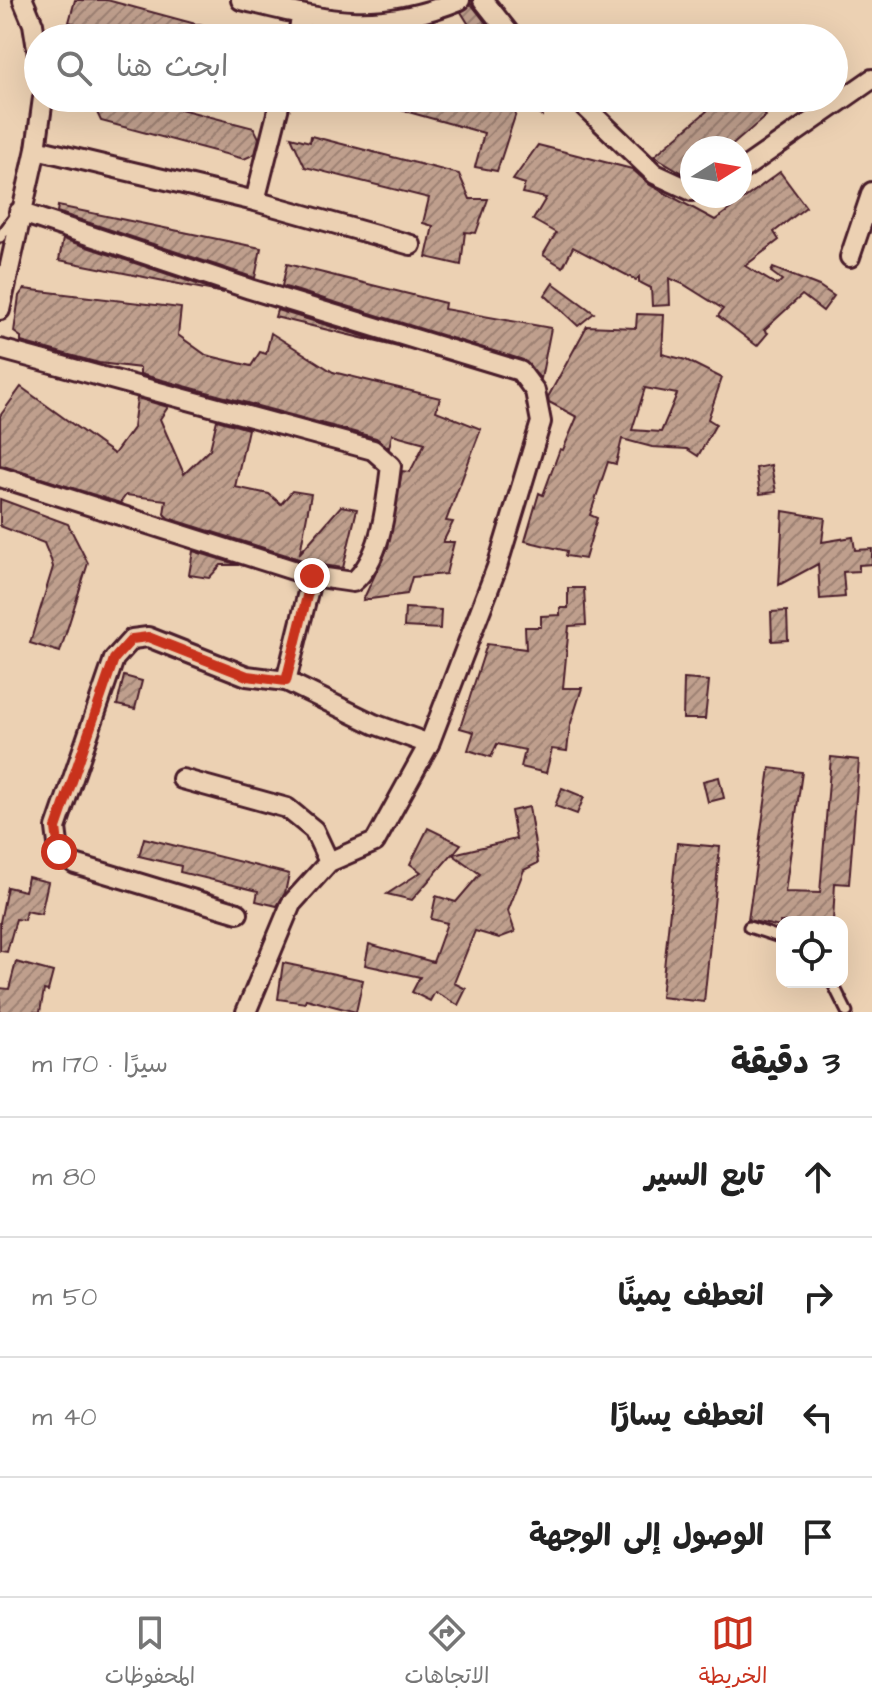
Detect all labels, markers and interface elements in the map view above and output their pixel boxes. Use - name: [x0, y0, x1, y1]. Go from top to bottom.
- search box: [24, 24, 848, 112]
- icon: search: [52, 46, 96, 90]
- text: ابحث هنا: [116, 46, 228, 88]
- north arrow: [680, 136, 752, 208]
- route end: [294, 558, 330, 594]
- route start: [41, 834, 77, 870]
- map controls: [776, 916, 848, 988]
- button: locate: [776, 916, 848, 988]
- text: 3 دقيقة: [731, 1039, 840, 1087]
- text: سيرًا · 170 m: [32, 1046, 168, 1082]
- text: تابع السير: [645, 1155, 764, 1197]
- icon: ahead: [796, 1155, 840, 1199]
- text: 80 m: [32, 1159, 96, 1195]
- text: انعطف يمينًا: [618, 1275, 764, 1317]
- icon: right: [796, 1275, 840, 1319]
- text: 50 m: [32, 1279, 97, 1315]
- text: انعطف يسارًا: [610, 1395, 764, 1437]
- icon: left: [796, 1395, 840, 1439]
- text: 40 m: [32, 1399, 97, 1435]
- text: الوصول إلى الوجهة: [529, 1515, 764, 1557]
- icon: arrive: [796, 1515, 840, 1559]
- tab: المحفوظات: [105, 1611, 195, 1695]
- tab: الاتجاهات: [405, 1611, 489, 1695]
- tab: الخريطة: [699, 1611, 767, 1695]

